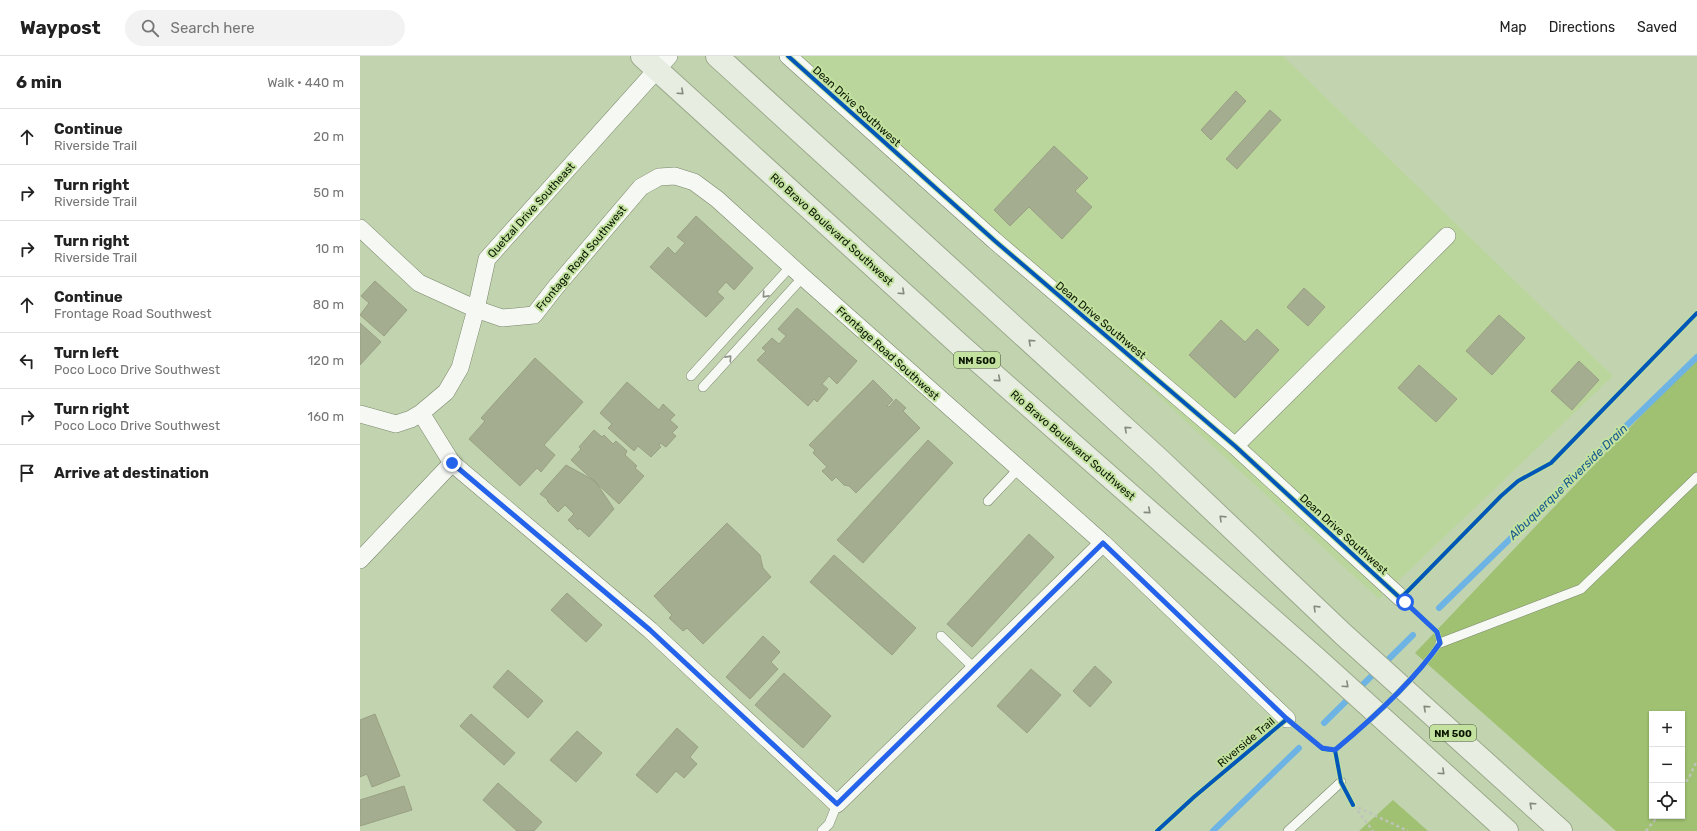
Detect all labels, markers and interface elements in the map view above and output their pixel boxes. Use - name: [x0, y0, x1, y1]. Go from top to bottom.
- search box: [125, 10, 405, 46]
- text: Waypost: [20, 16, 101, 39]
- icon: search: [139, 17, 161, 39]
- text: Search here: [171, 19, 255, 37]
- text: Map: [1500, 19, 1527, 36]
- text: Directions: [1549, 19, 1615, 36]
- text: Saved: [1637, 19, 1677, 36]
- street label: Dean Drive Southwest: [810, 63, 904, 150]
- text: 6 min: [16, 72, 62, 92]
- text: Walk · 440 m: [267, 75, 344, 90]
- one-way arrow: [676, 87, 684, 94]
- text: Continue: [54, 120, 123, 138]
- icon: ahead: [16, 126, 38, 148]
- text: 20 m: [313, 129, 344, 144]
- text: Riverside Trail: [54, 138, 137, 153]
- street label: Quetzal Drive Southeast: [485, 160, 578, 261]
- street label: Rio Bravo Boulevard Southwest: [768, 171, 896, 288]
- text: Turn right: [54, 176, 129, 194]
- icon: right: [16, 182, 38, 204]
- text: 50 m: [313, 185, 344, 200]
- text: Riverside Trail: [54, 194, 137, 209]
- street label: Frontage Road Southwest: [534, 203, 630, 314]
- text: Turn right: [54, 232, 129, 250]
- icon: right: [16, 238, 38, 260]
- text: 10 m: [315, 241, 344, 256]
- text: Riverside Trail: [54, 250, 137, 265]
- street label: Dean Drive Southwest: [1053, 279, 1149, 362]
- text: Continue: [54, 288, 123, 306]
- one-way arrow: [897, 288, 904, 295]
- one-way arrow: [762, 290, 769, 298]
- icon: ahead: [16, 294, 38, 316]
- text: 80 m: [313, 297, 344, 312]
- street label: Frontage Road Southwest: [834, 304, 942, 403]
- text: Frontage Road Southwest: [54, 306, 211, 321]
- one-way arrow: [1028, 339, 1035, 346]
- text: Turn left: [54, 344, 119, 362]
- icon: left: [16, 350, 38, 372]
- road number: NM 500: [954, 352, 1000, 368]
- text: 120 m: [308, 353, 344, 368]
- one-way arrow: [724, 355, 732, 363]
- text: Poco Loco Drive Southwest: [54, 362, 220, 377]
- one-way arrow: [993, 374, 1001, 382]
- street label: Rio Bravo Boulevard Southwest: [1008, 388, 1138, 503]
- text: Turn right: [54, 400, 129, 418]
- icon: right: [16, 406, 38, 428]
- text: 160 m: [308, 409, 344, 424]
- text: Poco Loco Drive Southwest: [54, 418, 220, 433]
- water label: Albuquerque Riverside Drain: [1505, 422, 1630, 543]
- one-way arrow: [1124, 426, 1132, 434]
- route end: [443, 454, 461, 472]
- icon: arrive: [16, 462, 38, 484]
- text: Arrive at destination: [54, 464, 209, 482]
- street label: Dean Drive Southwest: [1297, 491, 1391, 578]
- one-way arrow: [1144, 507, 1151, 514]
- one-way arrow: [1219, 516, 1226, 523]
- route start: [1396, 593, 1414, 611]
- one-way arrow: [1313, 605, 1321, 612]
- one-way arrow: [1341, 681, 1348, 688]
- one-way arrow: [1423, 706, 1430, 713]
- map controls: [1649, 711, 1685, 819]
- button: +: [1649, 711, 1685, 747]
- street label: Riverside Trail: [1215, 715, 1277, 770]
- road number: NM 500: [1430, 725, 1476, 741]
- button: −: [1649, 747, 1685, 783]
- one-way arrow: [1437, 768, 1445, 775]
- button: locate: [1649, 783, 1685, 819]
- one-way arrow: [1530, 803, 1537, 810]

